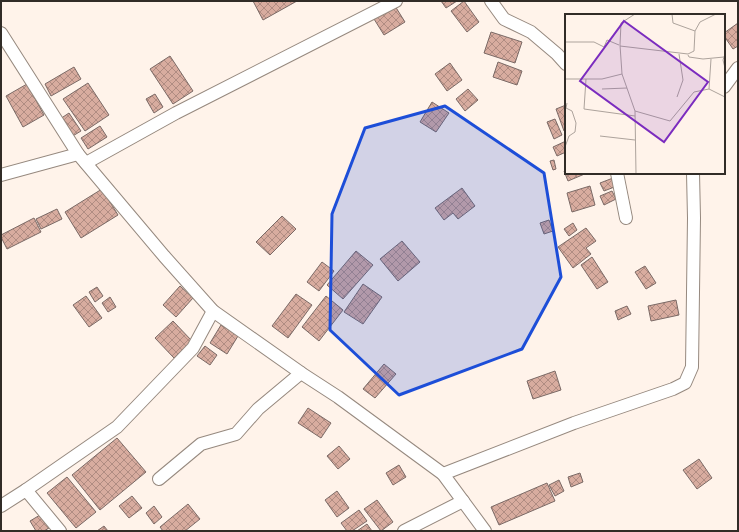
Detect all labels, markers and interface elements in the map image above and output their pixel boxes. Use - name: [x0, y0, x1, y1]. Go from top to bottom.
- inset map: [565, 14, 725, 174]

